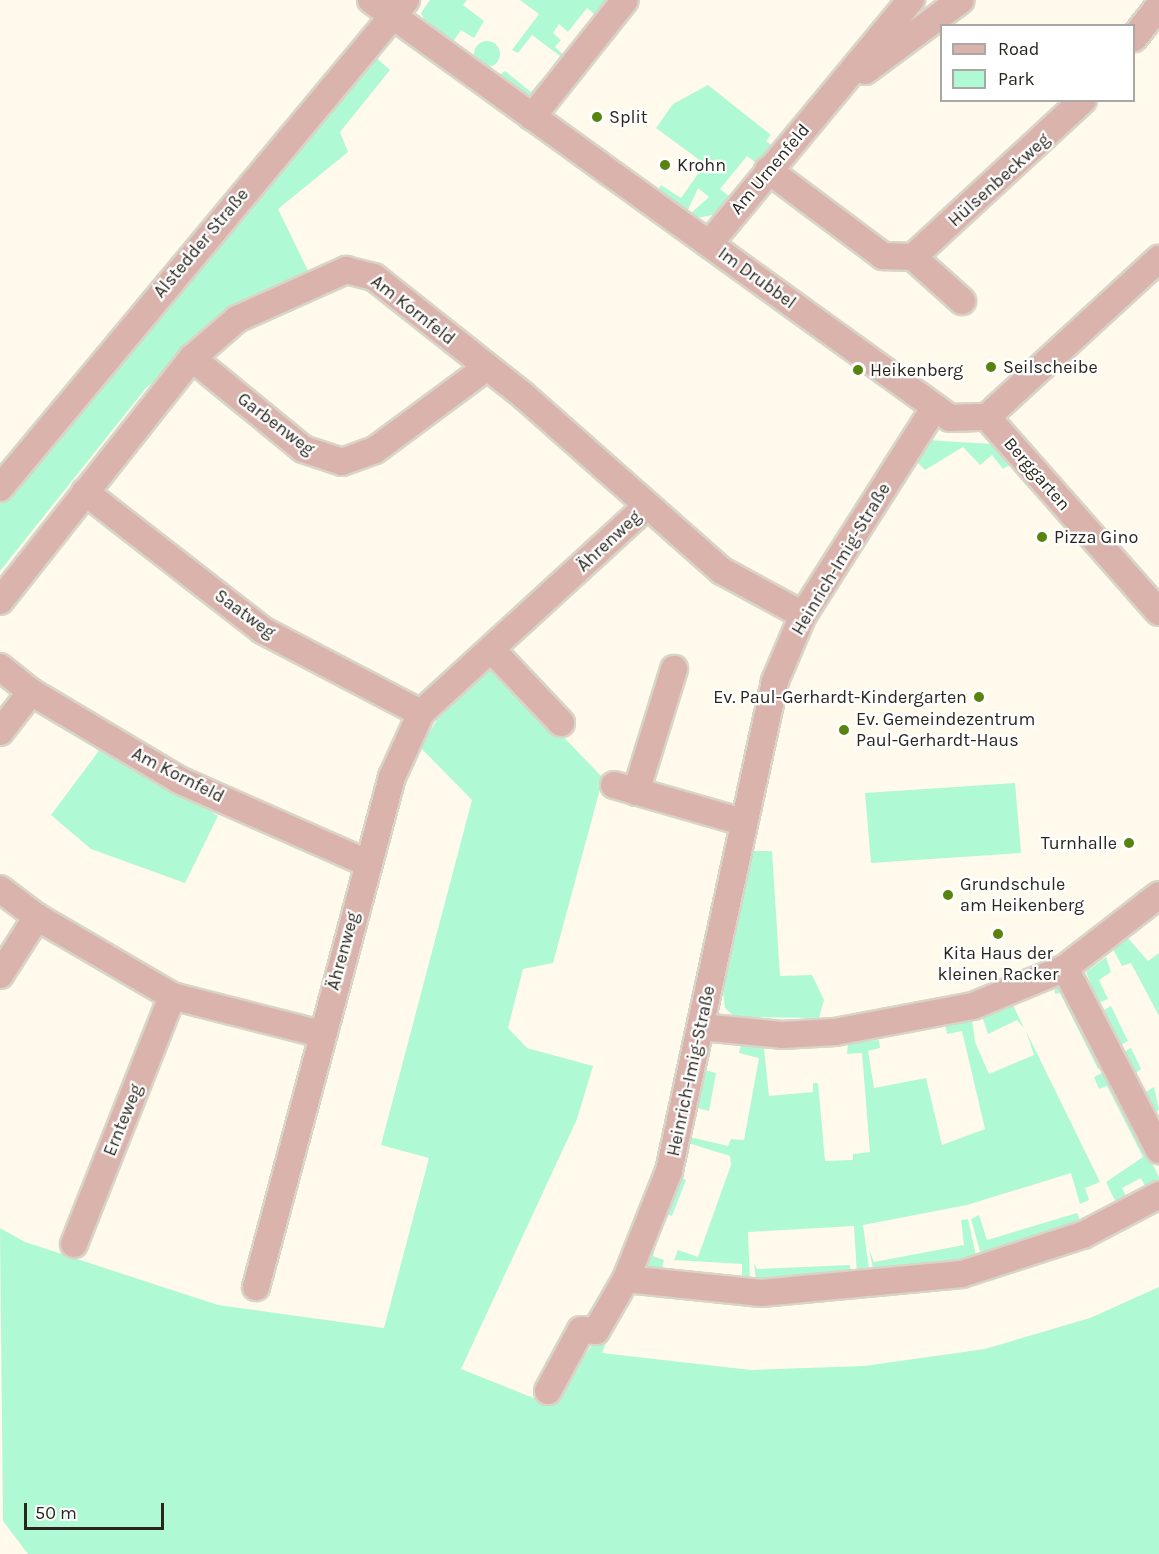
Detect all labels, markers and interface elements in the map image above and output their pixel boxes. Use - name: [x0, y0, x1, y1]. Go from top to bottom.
- legend: [940, 24, 1135, 102]
- text: Road: [998, 38, 1039, 60]
- text: Park: [998, 68, 1035, 90]
- place label: Split: [609, 106, 648, 128]
- marker: Split: [590, 110, 604, 124]
- street label: Am Urnenfeld: [726, 119, 814, 219]
- street label: Hülsenbeckweg: [944, 129, 1054, 231]
- place label: Krohn: [677, 154, 726, 176]
- marker: Krohn: [658, 158, 672, 172]
- street label: Alstedder Straße: [149, 184, 253, 302]
- street label: Im Drubbel: [714, 243, 800, 313]
- street label: Am Kornfeld: [367, 270, 459, 350]
- place label: Seilscheibe: [1003, 356, 1098, 378]
- place label: Heikenberg: [870, 359, 963, 381]
- marker: Seilscheibe: [984, 360, 998, 374]
- marker: Heikenberg: [851, 363, 865, 377]
- street label: Garbenweg: [233, 388, 319, 460]
- street label: Berggarten: [999, 433, 1075, 515]
- street label: Heinrich-Imig-Straße: [787, 479, 895, 639]
- street label: Ährenweg: [572, 506, 646, 576]
- place label: Pizza Gino: [1054, 526, 1138, 548]
- marker: Pizza Gino: [1035, 530, 1049, 544]
- street label: Saatweg: [210, 585, 280, 643]
- place label: Ev. Paul-Gerhardt-Kindergarten: [713, 686, 967, 708]
- marker: Ev. Paul-Gerhardt-Kindergarten: [972, 690, 986, 704]
- place label: Ev. Gemeindezentrum Paul-Gerhardt-Haus: [856, 709, 1035, 752]
- marker: Ev. Gemeindezentrum Paul-Gerhardt-Haus: [837, 723, 851, 737]
- street label: Am Kornfeld: [128, 743, 228, 807]
- place label: Turnhalle: [1041, 832, 1117, 854]
- marker: Turnhalle: [1122, 836, 1136, 850]
- place label: Grundschule am Heikenberg: [960, 874, 1084, 916]
- marker: Grundschule am Heikenberg: [941, 888, 955, 902]
- street label: Ährenweg: [322, 909, 364, 993]
- marker: Kita Haus der kleinen Racker: [991, 927, 1005, 941]
- place label: Kita Haus der kleinen Racker: [937, 943, 1059, 986]
- street label: Heinrich-Imig-Straße: [662, 984, 720, 1158]
- street label: Ernteweg: [99, 1081, 147, 1159]
- scale bar: [27, 1491, 166, 1529]
- text: 50 m: [35, 1502, 77, 1524]

